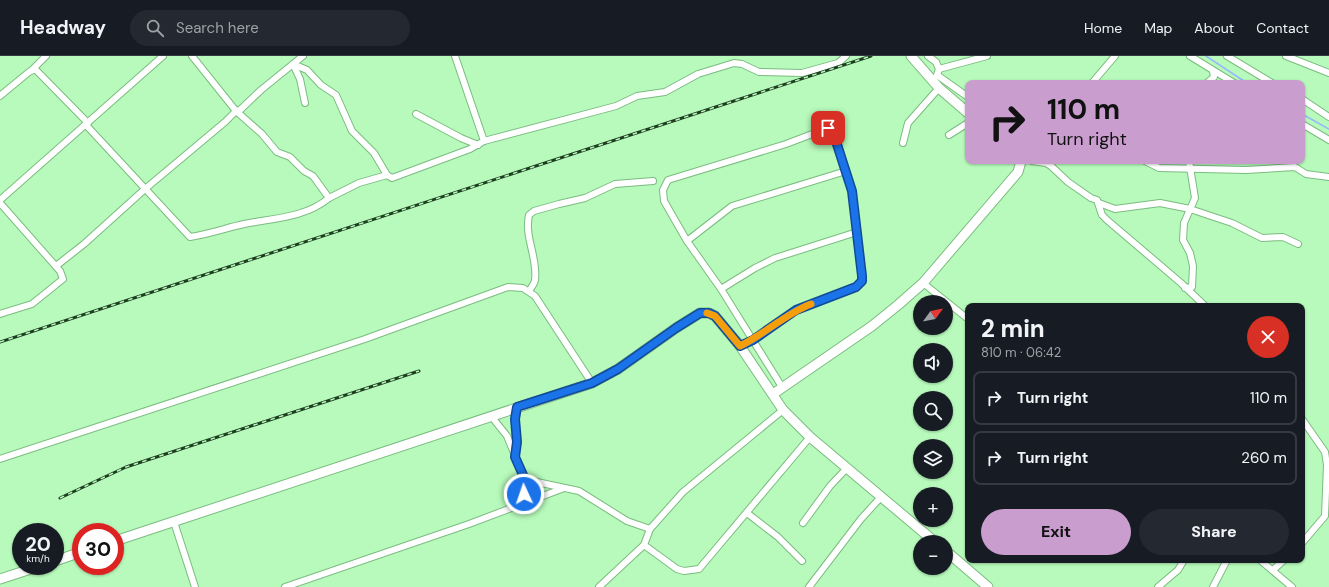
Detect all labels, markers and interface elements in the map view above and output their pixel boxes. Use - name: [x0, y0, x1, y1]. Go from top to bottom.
- search box: [130, 10, 410, 46]
- text: Headway: [20, 15, 106, 40]
- icon: search: [144, 17, 166, 39]
- text: Search here: [176, 18, 259, 38]
- text: Home: [1084, 19, 1122, 37]
- text: Map: [1144, 19, 1172, 37]
- text: About: [1194, 19, 1234, 37]
- text: Contact: [1256, 19, 1309, 37]
- text: 110 m: [1047, 91, 1120, 128]
- icon: right: [981, 96, 1033, 148]
- pin: [811, 111, 845, 145]
- icon: arrive: [817, 117, 839, 139]
- text: Turn right: [1047, 127, 1127, 151]
- north arrow: [913, 295, 953, 335]
- map controls: [913, 295, 953, 575]
- text: 2 min: [981, 313, 1045, 344]
- button: close: [1247, 316, 1289, 358]
- button: sound: [913, 343, 953, 383]
- text: 810 m · 06:42: [981, 344, 1061, 361]
- icon: right: [983, 387, 1005, 409]
- text: Turn right: [1017, 388, 1088, 408]
- text: 110 m: [1250, 388, 1287, 408]
- button: search: [913, 391, 953, 431]
- button: layers: [913, 439, 953, 479]
- icon: right: [983, 447, 1005, 469]
- text: Turn right: [1017, 448, 1088, 468]
- text: 260 m: [1241, 448, 1287, 468]
- position arrow: [503, 473, 545, 515]
- button: +: [913, 487, 953, 527]
- button: Exit: [981, 509, 1131, 555]
- button: Share: [1139, 509, 1289, 555]
- speed limit sign: 30: [72, 523, 124, 575]
- text: 20: [25, 531, 51, 557]
- button: −: [913, 535, 953, 575]
- text: km/h: [26, 552, 50, 565]

